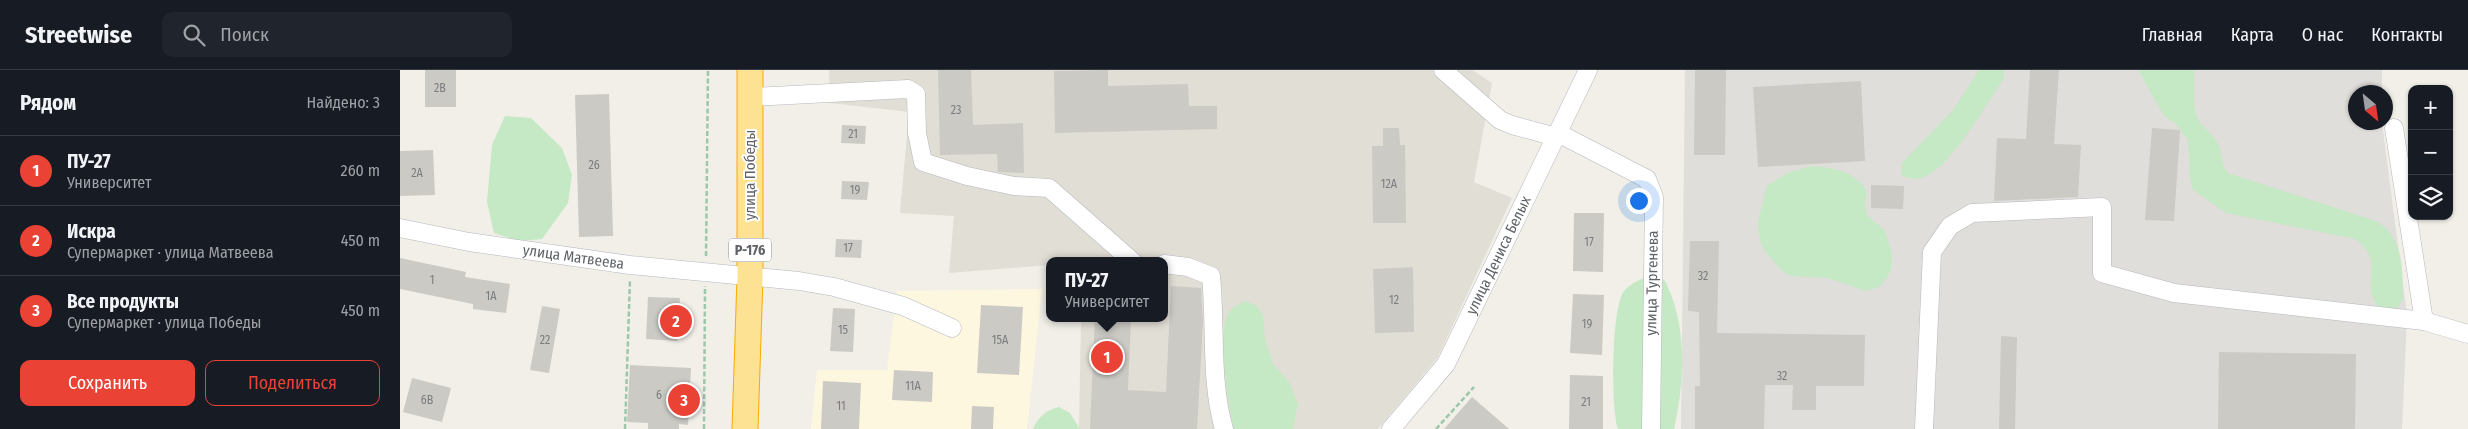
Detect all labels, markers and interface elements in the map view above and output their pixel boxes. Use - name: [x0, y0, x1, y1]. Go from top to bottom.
- search box: [162, 12, 512, 57]
- text: Streetwise: [25, 21, 132, 49]
- icon: search: [180, 21, 208, 49]
- text: Поиск: [220, 23, 269, 46]
- text: Главная: [2142, 24, 2203, 46]
- text: Карта: [2231, 24, 2274, 46]
- text: О нас: [2302, 24, 2343, 46]
- text: Контакты: [2371, 24, 2443, 46]
- house number: 2В: [434, 81, 446, 95]
- north arrow: [2348, 85, 2393, 130]
- map controls: [2408, 85, 2453, 220]
- button: +: [2408, 85, 2453, 130]
- text: Рядом: [20, 90, 76, 116]
- text: Найдено: 3: [307, 93, 380, 112]
- house number: 23: [951, 103, 961, 117]
- house number: 21: [848, 127, 858, 141]
- street label: улица Победы: [741, 130, 759, 220]
- button: −: [2408, 130, 2453, 175]
- text: ПУ-27: [67, 150, 111, 173]
- house number: 26: [588, 158, 600, 172]
- text: 1: [33, 161, 39, 180]
- text: 260 m: [341, 161, 380, 180]
- house number: 2А: [411, 166, 423, 180]
- text: Университет: [67, 173, 151, 192]
- button: layers: [2408, 175, 2453, 220]
- house number: 12А: [1381, 177, 1398, 191]
- house number: 19: [850, 183, 860, 197]
- your location: [1626, 188, 1652, 214]
- street label: улица Дениса Белых: [1462, 193, 1535, 317]
- text: Искра: [67, 220, 116, 243]
- street label: улица Тургенева: [1642, 230, 1662, 336]
- text: 2: [32, 231, 40, 250]
- text: 450 m: [341, 231, 380, 250]
- house number: 17: [1584, 235, 1594, 249]
- road number: Р-176: [729, 238, 771, 262]
- street label: улица Матвеева: [522, 241, 625, 273]
- house number: 17: [843, 241, 853, 255]
- text: Супермаркет · улица Матвеева: [67, 243, 274, 262]
- popup: [1046, 257, 1168, 322]
- text: ПУ-27: [1065, 269, 1108, 292]
- house number: 32: [1698, 269, 1708, 283]
- house number: 1: [430, 273, 434, 287]
- house number: 1А: [486, 289, 497, 303]
- text: Все продукты: [67, 290, 179, 313]
- text: Университет: [1065, 292, 1149, 311]
- house number: 12: [1389, 293, 1399, 307]
- text: 3: [32, 301, 40, 320]
- text: 450 m: [341, 301, 380, 320]
- pin: 2: [660, 302, 692, 340]
- text: Супермаркет · улица Победы: [67, 313, 261, 332]
- house number: 19: [1582, 317, 1592, 331]
- house number: 15: [838, 323, 849, 337]
- house number: 22: [540, 333, 550, 347]
- house number: 15А: [992, 333, 1009, 347]
- pin: 1: [1091, 338, 1123, 376]
- button: Сохранить: [20, 360, 195, 406]
- button: Поделиться: [205, 360, 380, 406]
- house number: 32: [1777, 369, 1787, 383]
- house number: 11А: [905, 379, 921, 393]
- pin: 3: [668, 381, 700, 419]
- house number: 6: [656, 388, 662, 402]
- house number: 6В: [421, 393, 434, 407]
- house number: 21: [1581, 395, 1591, 409]
- house number: 11: [836, 399, 846, 413]

